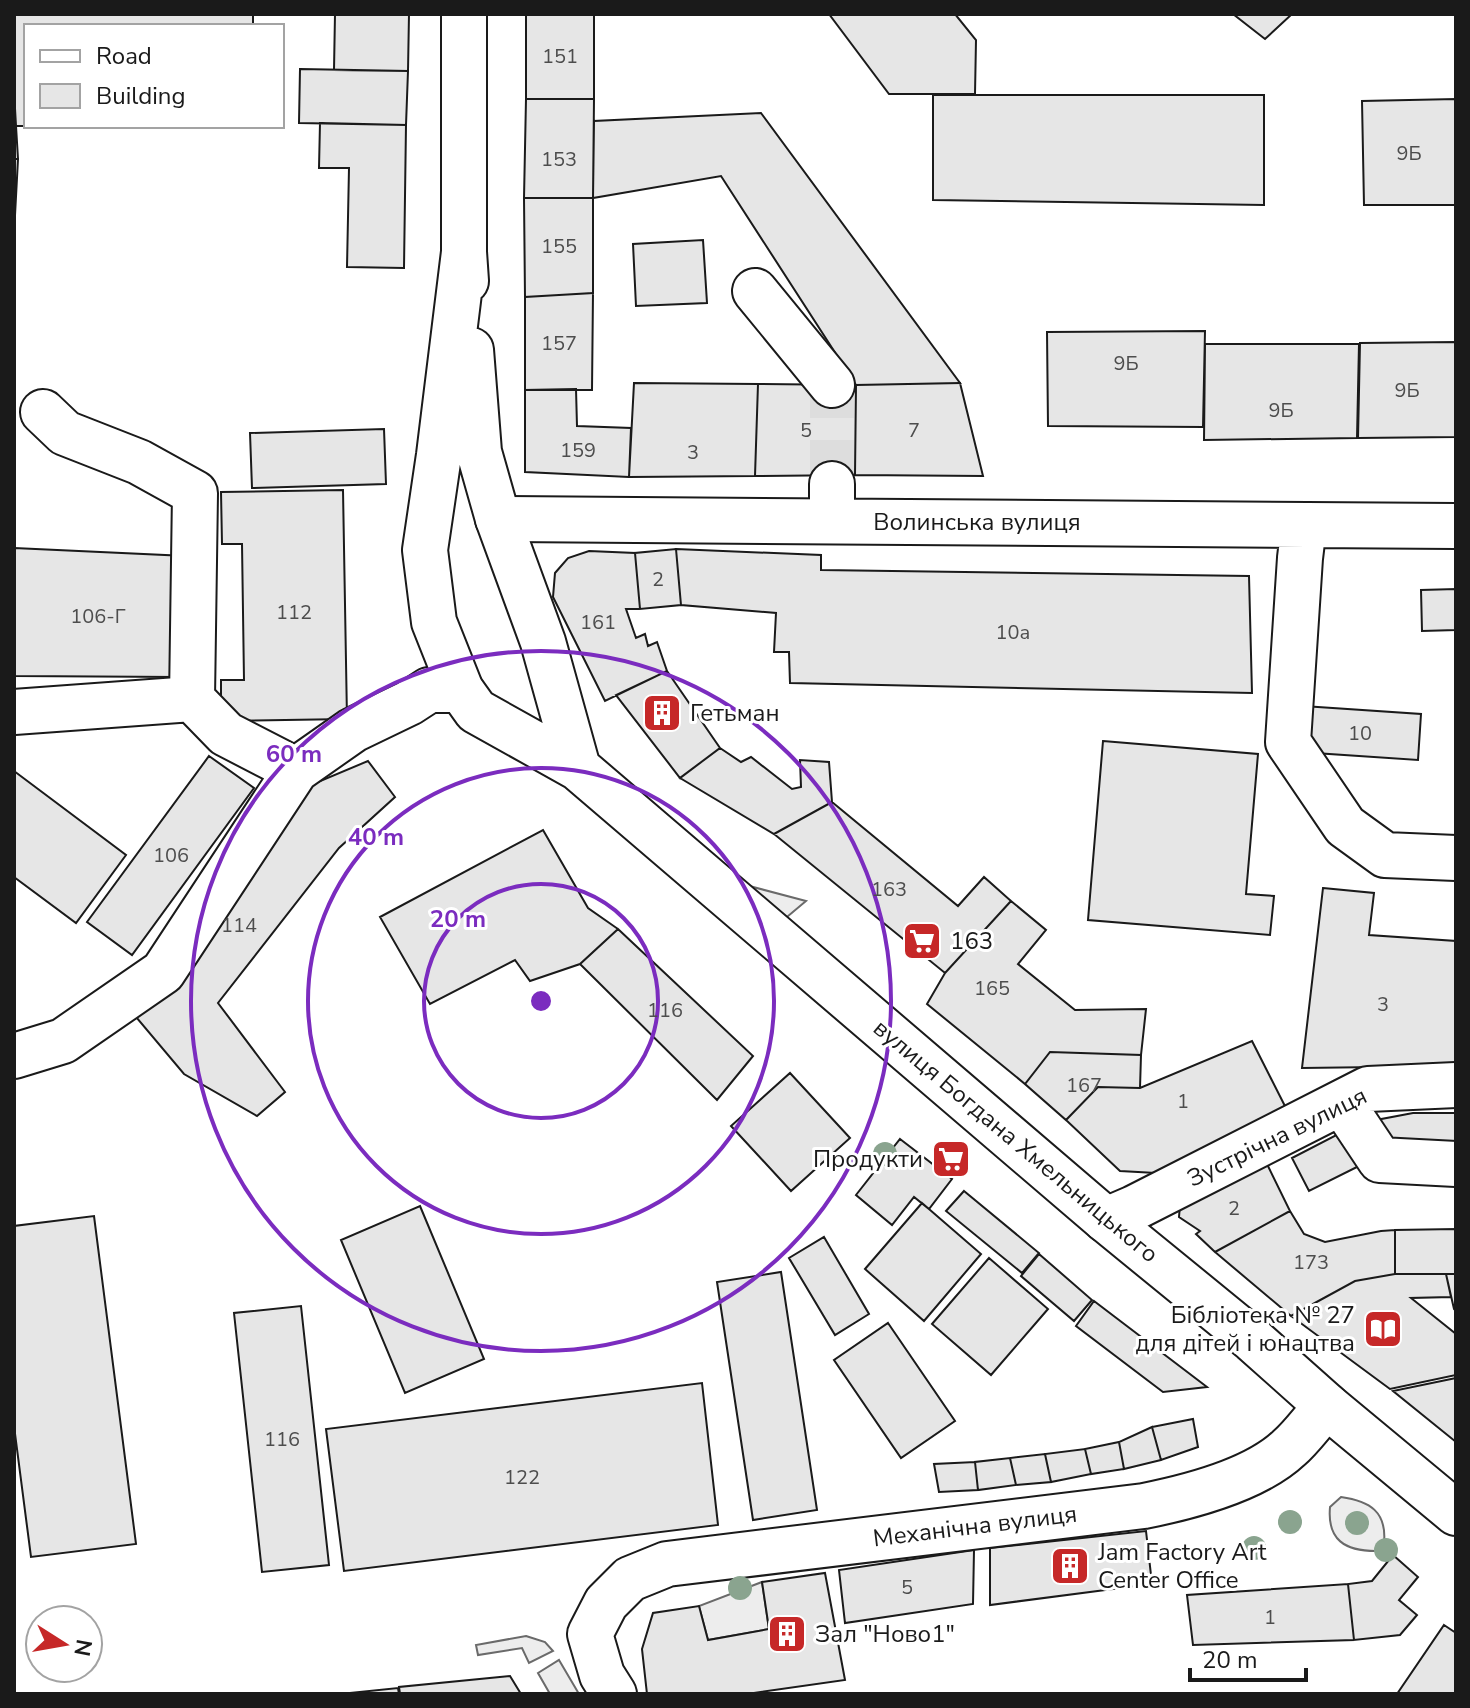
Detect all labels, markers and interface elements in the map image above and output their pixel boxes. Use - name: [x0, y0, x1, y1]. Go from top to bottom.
- legend: [24, 24, 284, 128]
- text: Road: [96, 40, 152, 72]
- house number: 151: [542, 43, 578, 70]
- text: Building: [96, 80, 186, 112]
- house number: 9Б: [1396, 140, 1422, 167]
- house number: 153: [541, 146, 577, 173]
- house number: 155: [541, 233, 577, 260]
- house number: 157: [541, 330, 577, 357]
- house number: 9Б: [1113, 350, 1139, 377]
- house number: 9Б: [1394, 377, 1420, 404]
- house number: 9Б: [1268, 397, 1294, 424]
- house number: 5: [800, 417, 812, 444]
- house number: 7: [908, 417, 920, 444]
- house number: 159: [560, 437, 596, 464]
- house number: 3: [687, 439, 699, 466]
- street label: Волинська вулиця: [873, 506, 1081, 538]
- house number: 2: [652, 566, 664, 593]
- house number: 112: [276, 599, 312, 626]
- house number: 106-Г: [70, 603, 126, 630]
- house number: 161: [580, 609, 616, 636]
- house number: 10а: [996, 619, 1030, 646]
- building icon: Гетьман: [641, 692, 683, 734]
- place label: Гетьман: [690, 697, 780, 729]
- house number: 10: [1348, 720, 1372, 747]
- text: 60 m: [266, 738, 322, 770]
- text: 40 m: [348, 821, 404, 853]
- house number: 106: [153, 842, 189, 869]
- house number: 163: [871, 876, 907, 903]
- text: 20 m: [430, 903, 486, 935]
- house number: 114: [221, 912, 257, 939]
- supermarket icon: 163: [901, 920, 943, 962]
- place label: 163: [950, 925, 993, 957]
- house number: 165: [974, 975, 1010, 1002]
- centre of rings: [527, 987, 555, 1015]
- house number: 3: [1377, 991, 1389, 1018]
- house number: 116: [647, 997, 683, 1024]
- street label: вулиця Богдана Хмельницького: [867, 1012, 1165, 1270]
- house number: 167: [1066, 1072, 1102, 1099]
- street label: Зустрічна вулиця: [1182, 1080, 1372, 1194]
- house number: 1: [1177, 1088, 1189, 1115]
- supermarket icon: Продукти: [930, 1138, 972, 1180]
- place label: Продукти: [813, 1143, 923, 1175]
- house number: 2: [1228, 1195, 1240, 1222]
- house number: 173: [1293, 1249, 1329, 1276]
- place label: Бібліотека № 27 для дітей і юнацтва: [1136, 1299, 1355, 1359]
- library icon: Бібліотека № 27 для дітей і юнацтва: [1362, 1308, 1404, 1350]
- house number: 116: [264, 1426, 300, 1453]
- house number: 122: [504, 1464, 540, 1491]
- street label: Механічна вулиця: [871, 1498, 1079, 1554]
- place label: Jam Factory Art Center Office: [1097, 1536, 1267, 1596]
- building icon: Jam Factory Art Center Office: [1049, 1545, 1091, 1587]
- house number: 5: [901, 1574, 913, 1601]
- north arrow: [24, 1604, 104, 1684]
- house number: 1: [1264, 1604, 1276, 1631]
- building icon: Зал "Ново1": [766, 1613, 808, 1655]
- place label: Зал "Ново1": [815, 1618, 955, 1650]
- scale bar: [1190, 1632, 1306, 1682]
- text: N: [66, 1637, 99, 1659]
- text: 20 m: [1202, 1644, 1258, 1676]

